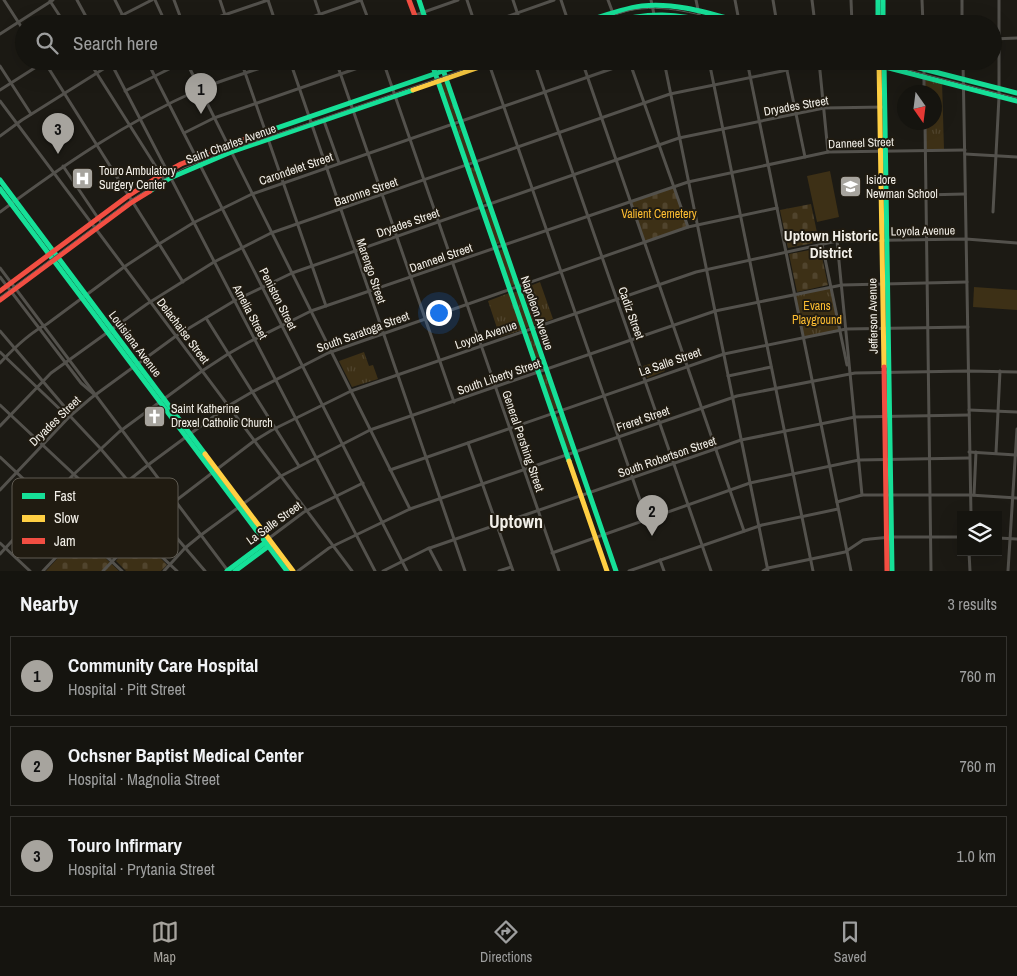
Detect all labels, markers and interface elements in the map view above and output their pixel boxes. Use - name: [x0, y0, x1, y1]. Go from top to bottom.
- search box: [15, 15, 1002, 70]
- icon: search: [33, 29, 61, 57]
- text: Search here: [73, 30, 158, 56]
- pin: 1: [185, 73, 217, 114]
- north arrow: [897, 85, 942, 130]
- street label: Dryades Street: [762, 92, 830, 120]
- pin: 3: [42, 113, 74, 154]
- street label: Saint Charles Avenue: [184, 120, 278, 168]
- street label: Danneel Street: [828, 134, 894, 152]
- street label: Carondelet Street: [257, 149, 335, 189]
- place label: Touro Ambulatory Surgery Center: [99, 163, 176, 193]
- hospital icon: Touro Ambulatory Surgery Center: [71, 166, 95, 190]
- place label: Isidore Newman School: [866, 172, 938, 202]
- street label: Baronne Street: [332, 174, 400, 210]
- school or university icon: Isidore Newman School: [838, 175, 862, 199]
- street label: Dryades Street: [374, 205, 442, 241]
- park label: Valient Cemetery: [621, 206, 697, 222]
- street label: Loyola Avenue: [891, 222, 955, 240]
- district label: Uptown Historic District: [784, 225, 878, 263]
- street label: Marengo Street: [352, 236, 390, 306]
- street label: Danneel Street: [407, 240, 475, 276]
- street label: Peniston Street: [255, 265, 301, 333]
- street label: Napoleon Avenue: [517, 274, 557, 352]
- street label: Jefferson Avenue: [864, 278, 882, 354]
- street label: Amelia Street: [228, 281, 271, 342]
- street label: Cadiz Street: [614, 285, 648, 342]
- street label: Delachaise Street: [153, 295, 213, 367]
- park label: Evans Playground: [792, 298, 842, 328]
- your location: [426, 300, 452, 326]
- street label: Louisiana Avenue: [105, 308, 165, 380]
- street label: South Saratoga Street: [315, 308, 412, 356]
- street label: Loyola Avenue: [453, 317, 519, 353]
- street label: La Salle Street: [637, 344, 703, 380]
- street label: South Liberty Street: [455, 355, 543, 399]
- street label: General Pershing Street: [498, 388, 548, 494]
- street label: Dryades Street: [26, 392, 84, 450]
- place label: Saint Katherine Drexel Catholic Church: [171, 401, 273, 431]
- street label: Freret Street: [614, 402, 672, 436]
- church icon: Saint Katherine Drexel Catholic Church: [143, 404, 167, 428]
- street label: South Robertson Street: [616, 433, 718, 481]
- legend: [12, 478, 178, 558]
- text: Fast: [54, 487, 76, 505]
- pin: 2: [636, 495, 668, 536]
- street label: La Salle Street: [243, 497, 305, 548]
- text: Slow: [54, 509, 80, 527]
- district label: Uptown: [489, 509, 543, 534]
- map controls: [957, 511, 1002, 556]
- button: layers: [957, 511, 1002, 556]
- text: Jam: [54, 532, 76, 550]
- text: Nearby: [20, 589, 78, 618]
- text: 3 results: [947, 593, 997, 615]
- text: Community Care Hospital: [68, 652, 258, 678]
- text: 1: [33, 665, 41, 687]
- text: 760 m: [960, 665, 996, 687]
- text: Hospital · Pitt Street: [68, 678, 185, 700]
- text: Ochsner Baptist Medical Center: [68, 742, 304, 768]
- text: 2: [33, 755, 41, 777]
- text: 760 m: [960, 755, 996, 777]
- text: Hospital · Magnolia Street: [68, 768, 220, 790]
- text: Touro Infirmary: [68, 832, 182, 858]
- text: 3: [33, 845, 41, 867]
- text: 1.0 km: [957, 845, 996, 867]
- text: Hospital · Prytania Street: [68, 858, 215, 880]
- tab: Map: [151, 918, 179, 966]
- tab: Directions: [480, 918, 532, 966]
- tab: Saved: [834, 918, 866, 966]

